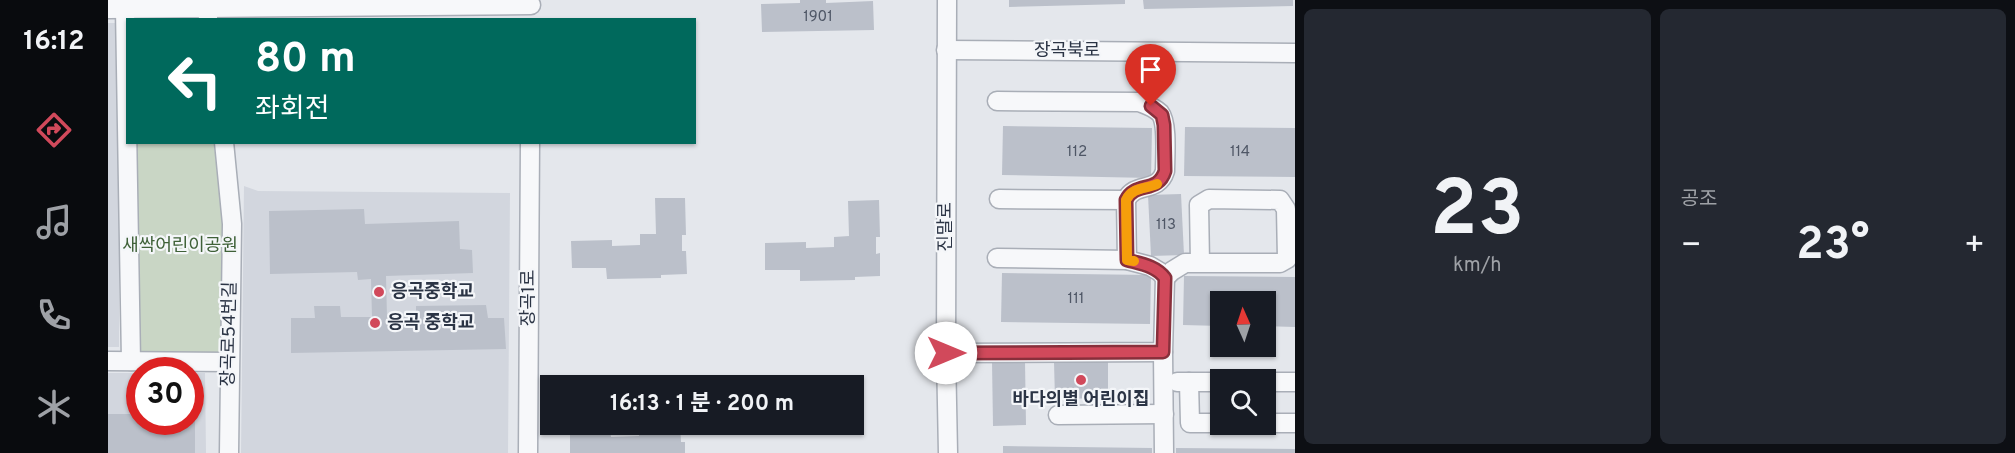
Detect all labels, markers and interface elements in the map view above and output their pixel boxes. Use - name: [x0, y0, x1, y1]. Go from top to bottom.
- house number: 1901: [803, 8, 833, 27]
- text: 16:12: [23, 25, 85, 59]
- text: 80 m: [255, 34, 356, 87]
- street label: 장곡북로: [1034, 40, 1100, 63]
- icon: left: [156, 42, 234, 120]
- pin: [1125, 44, 1176, 106]
- icon: arrive: [1134, 53, 1167, 86]
- text: 좌회전: [255, 93, 330, 127]
- icon: directions: [33, 109, 75, 151]
- house number: 112: [1067, 143, 1087, 162]
- house number: 114: [1230, 143, 1250, 162]
- text: 23: [1430, 164, 1524, 263]
- text: 공조: [1681, 187, 1717, 213]
- icon: music: [33, 201, 75, 243]
- street label: 진말로: [935, 202, 958, 252]
- house number: 113: [1156, 216, 1176, 235]
- text: 23°: [1796, 218, 1869, 275]
- text: −: [1681, 226, 1702, 268]
- text: +: [1964, 226, 1985, 268]
- park label: 새싹어린이공원: [122, 235, 238, 258]
- text: km/h: [1453, 253, 1502, 279]
- street label: 장곡1로: [518, 270, 541, 326]
- street label: 장곡로54번길: [218, 281, 242, 387]
- place label: 응곡중학교: [391, 281, 474, 304]
- marker: 응곡중학교: [372, 285, 386, 299]
- house number: 111: [1068, 290, 1084, 309]
- north arrow: [1210, 291, 1276, 357]
- map controls: [1210, 291, 1276, 435]
- icon: phone: [33, 294, 75, 336]
- place label: 응곡 중학교: [387, 312, 474, 335]
- marker: 응곡 중학교: [368, 316, 382, 330]
- position arrow: [914, 321, 978, 385]
- speed limit sign: 30: [126, 357, 204, 435]
- button: search: [1210, 369, 1276, 435]
- marker: 바다의별 어린이집: [1074, 373, 1088, 387]
- icon: climate: [33, 386, 75, 428]
- place label: 바다의별 어린이집: [1013, 389, 1149, 412]
- text: 16:13 · 1 분 · 200 m: [610, 391, 794, 418]

